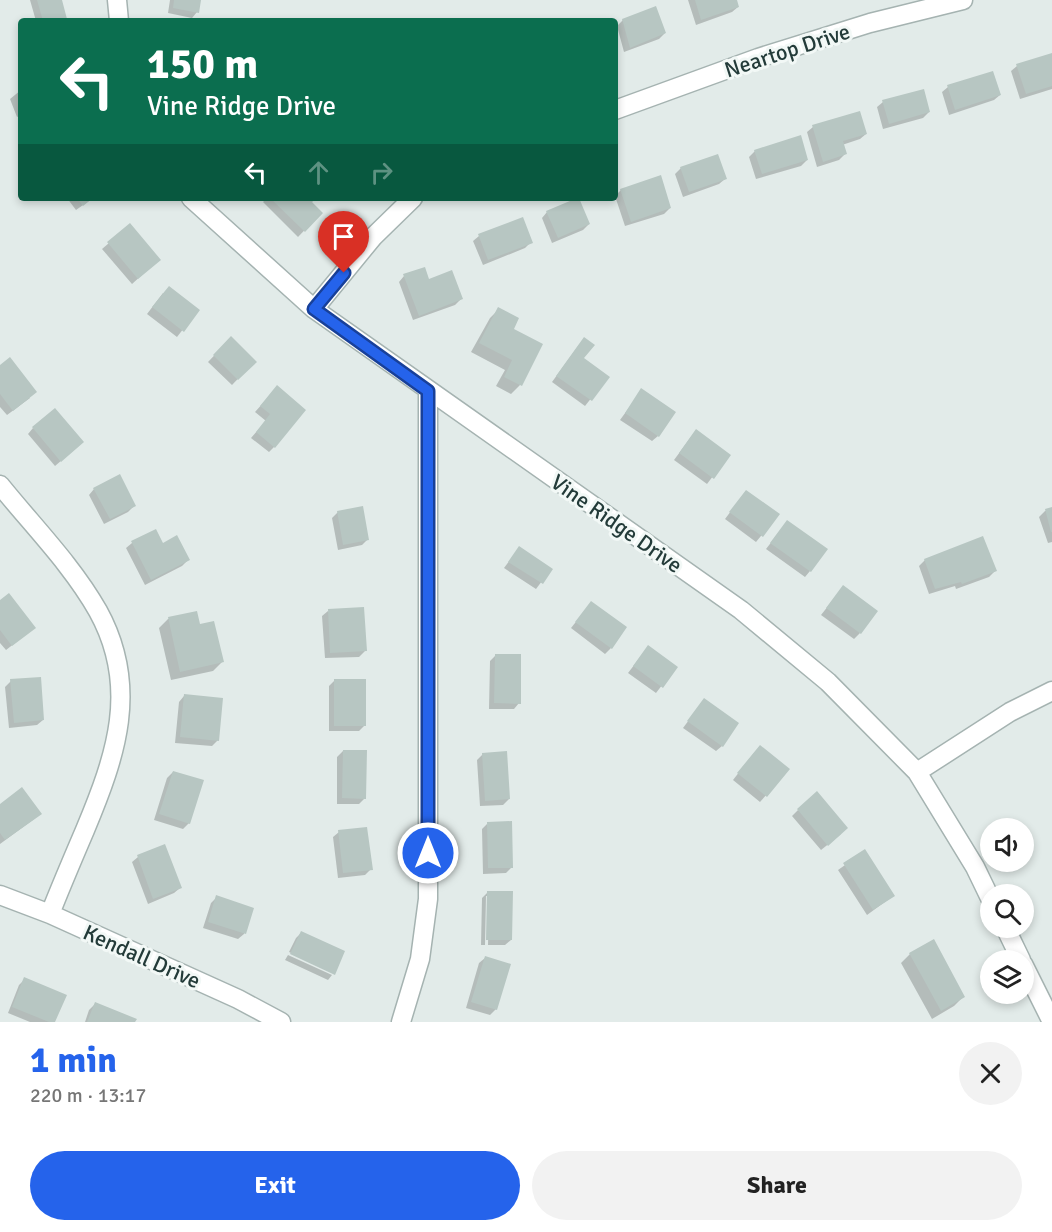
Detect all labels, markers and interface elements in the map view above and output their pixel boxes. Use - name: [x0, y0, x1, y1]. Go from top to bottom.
- street label: Neartop Drive: [721, 18, 853, 83]
- text: 150 m: [147, 39, 258, 90]
- icon: left: [48, 42, 126, 120]
- text: Vine Ridge Drive: [147, 90, 336, 123]
- icon: left: [239, 156, 272, 189]
- icon: ahead: [302, 156, 335, 189]
- icon: right: [365, 156, 398, 189]
- pin: [318, 211, 369, 273]
- icon: arrive: [327, 220, 360, 253]
- street label: Vine Ridge Drive: [546, 468, 688, 579]
- map controls: [980, 818, 1034, 1004]
- button: sound: [980, 818, 1034, 872]
- position arrow: [396, 821, 460, 885]
- button: search: [980, 884, 1034, 938]
- street label: Kendall Drive: [79, 919, 205, 994]
- button: layers: [980, 950, 1034, 1004]
- text: 1 min: [30, 1038, 117, 1083]
- button: close: [959, 1042, 1022, 1105]
- text: 220 m · 13:17: [30, 1083, 146, 1108]
- button: Exit: [30, 1151, 520, 1220]
- button: Share: [532, 1151, 1022, 1220]

